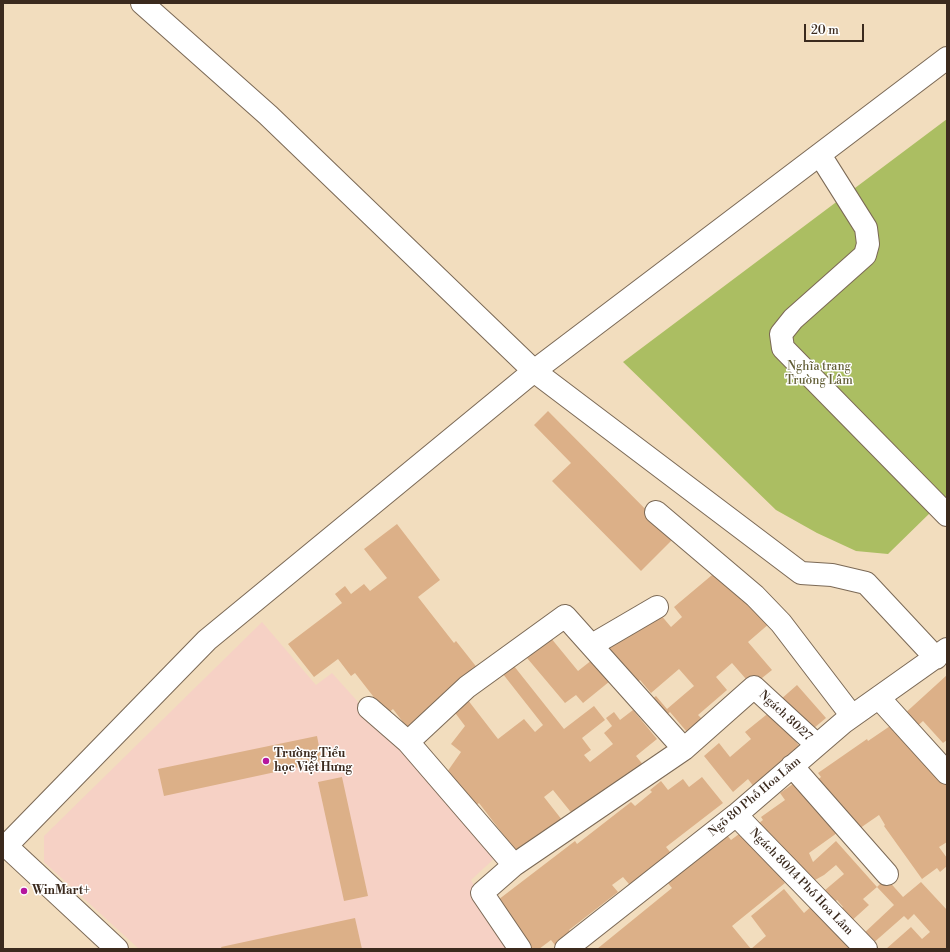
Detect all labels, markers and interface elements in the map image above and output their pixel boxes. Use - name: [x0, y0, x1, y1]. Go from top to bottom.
- scale bar: [806, 16, 866, 42]
- text: 20 m: [811, 23, 839, 38]
- park label: Nghĩa trang Trường Lâm: [785, 360, 853, 388]
- street label: Ngách 80/27: [756, 688, 814, 744]
- place label: Trường Tiểu học Việt Hưng: [274, 747, 352, 775]
- street label: Ngõ 80 Phố Hoa Lâm: [706, 754, 804, 840]
- marker: Trường Tiểu học Việt Hưng: [261, 756, 271, 766]
- street label: Ngách 80/14 Phố Hoa Lâm: [746, 826, 856, 938]
- place label: WinMart+: [32, 884, 90, 898]
- marker: WinMart+: [19, 886, 29, 896]

